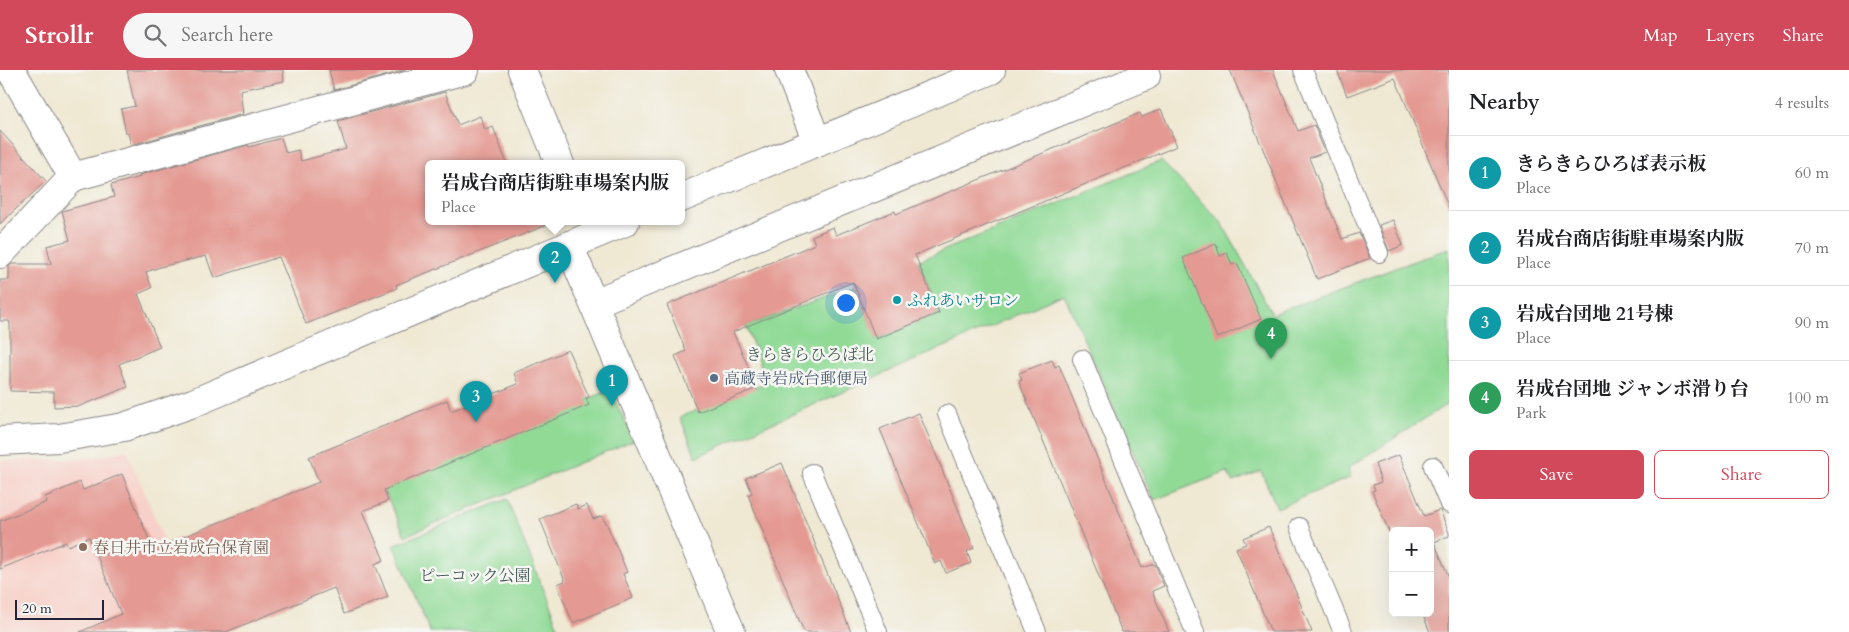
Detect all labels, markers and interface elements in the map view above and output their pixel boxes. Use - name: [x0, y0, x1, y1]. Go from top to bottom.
- search box: [123, 13, 473, 58]
- text: Strollr: [25, 19, 93, 52]
- icon: search: [141, 21, 169, 49]
- text: Search here: [181, 22, 273, 48]
- text: Map: [1643, 23, 1678, 48]
- text: Layers: [1706, 23, 1755, 48]
- text: Share: [1783, 23, 1824, 48]
- text: Nearby: [1469, 88, 1540, 117]
- text: 4 results: [1775, 92, 1829, 114]
- text: きらきらひろば表示板: [1516, 151, 1706, 177]
- popup: [425, 160, 685, 225]
- text: 1: [1481, 162, 1489, 184]
- text: 60 m: [1795, 162, 1829, 184]
- text: 岩成台商店街駐車場案内版: [441, 170, 669, 196]
- text: Place: [1516, 177, 1551, 199]
- text: Place: [441, 196, 476, 218]
- text: 岩成台商店街駐車場案内版: [1516, 226, 1744, 252]
- text: 2: [1481, 237, 1489, 259]
- text: 70 m: [1795, 237, 1829, 259]
- pin: 2: [539, 242, 571, 283]
- text: Place: [1516, 252, 1551, 274]
- your location: [833, 290, 859, 316]
- place label: ふれあいサロン: [907, 290, 1019, 312]
- marker: ふれあいサロン: [891, 294, 903, 306]
- text: 岩成台団地 21号棟: [1516, 301, 1674, 327]
- text: 3: [1481, 312, 1489, 334]
- text: 90 m: [1795, 312, 1829, 334]
- pin: 4: [1255, 318, 1287, 359]
- text: Place: [1516, 327, 1551, 349]
- park label: きらきらひろば北: [746, 344, 874, 366]
- pin: 1: [596, 365, 628, 406]
- place label: 高蔵寺岩成台郵便局: [724, 368, 868, 390]
- marker: 高蔵寺岩成台郵便局: [708, 372, 720, 384]
- text: 岩成台団地 ジャンボ滑り台: [1516, 376, 1749, 402]
- pin: 3: [460, 381, 492, 422]
- text: 4: [1481, 387, 1489, 409]
- text: 100 m: [1787, 387, 1829, 409]
- text: Park: [1516, 402, 1547, 424]
- button: Save: [1469, 450, 1644, 499]
- button: Share: [1654, 450, 1829, 499]
- map controls: [1389, 527, 1434, 617]
- button: +: [1389, 527, 1434, 572]
- place label: 春日井市立岩成台保育園: [93, 537, 269, 559]
- marker: 春日井市立岩成台保育園: [77, 541, 89, 553]
- park label: ピーコック公園: [419, 565, 531, 587]
- button: −: [1389, 572, 1434, 617]
- scale bar: [15, 597, 104, 620]
- text: 20 m: [22, 599, 52, 618]

